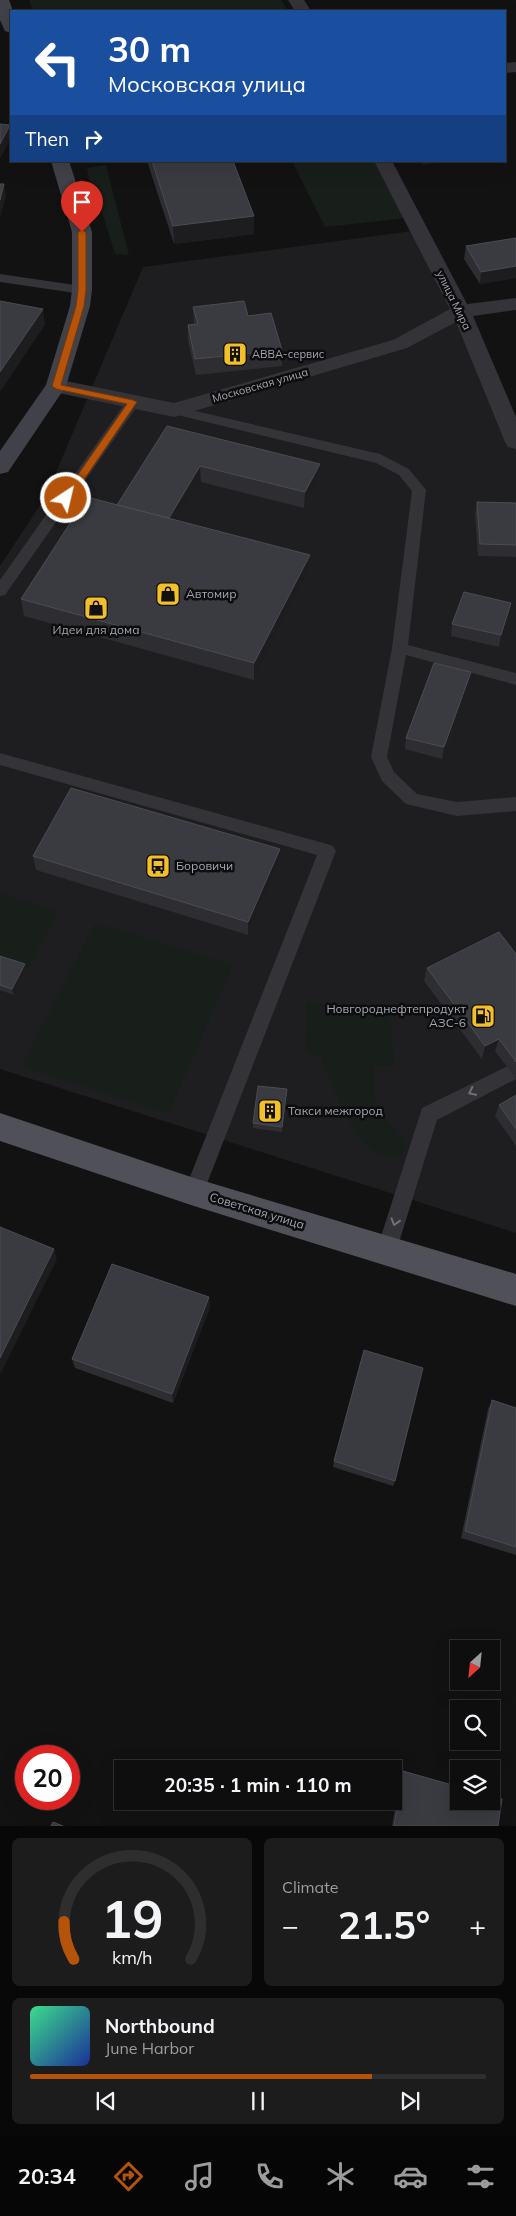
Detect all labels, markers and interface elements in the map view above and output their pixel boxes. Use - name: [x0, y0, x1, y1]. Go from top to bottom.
- text: 30 m: [108, 27, 191, 71]
- icon: left: [25, 30, 90, 95]
- text: Московская улица: [108, 70, 306, 98]
- icon: right: [79, 125, 107, 153]
- text: Then: [25, 127, 69, 151]
- pin: [61, 181, 103, 232]
- icon: arrive: [68, 188, 96, 216]
- street label: улица Мира: [434, 268, 474, 332]
- building icon: АВВА-сервис: [222, 341, 248, 367]
- place label: АВВА-сервис: [252, 347, 325, 361]
- street label: Московская улица: [210, 365, 310, 405]
- position arrow: [39, 471, 91, 523]
- shop icon: Автомир: [155, 581, 181, 607]
- place label: Автомир: [186, 586, 237, 601]
- shop icon: Идеи для дома: [83, 595, 109, 621]
- place label: Идеи для дома: [53, 622, 139, 637]
- bus stop icon: Боровичи: [145, 853, 171, 879]
- place label: Боровичи: [176, 858, 233, 873]
- place label: Новгороднефтепродукт АЗС-6: [326, 1001, 467, 1030]
- fuel station icon: Новгороднефтепродукт АЗС-6: [470, 1003, 496, 1029]
- one-way arrow: [468, 1086, 477, 1096]
- building icon: Такси межгород: [257, 1098, 283, 1124]
- place label: Такси межгород: [288, 1103, 383, 1118]
- street label: Советская улица: [208, 1189, 306, 1232]
- one-way arrow: [391, 1218, 401, 1226]
- north arrow: [450, 1640, 500, 1690]
- map controls: [450, 1640, 500, 1810]
- button: search: [450, 1700, 500, 1750]
- speed limit sign: 20: [15, 1745, 80, 1810]
- button: layers: [450, 1760, 500, 1810]
- text: 20:35 · 1 min · 110 m: [164, 1773, 352, 1797]
- text: Climate: [282, 1877, 338, 1897]
- text: 19: [101, 1886, 163, 1951]
- text: 21.5°: [338, 1901, 430, 1949]
- text: −: [282, 1908, 299, 1943]
- text: +: [469, 1908, 486, 1943]
- text: km/h: [112, 1946, 152, 1968]
- text: Northbound: [105, 2014, 215, 2038]
- text: June Harbor: [105, 2038, 194, 2058]
- icon: previous: [92, 2087, 120, 2115]
- icon: pause: [244, 2087, 272, 2115]
- icon: next: [396, 2087, 424, 2115]
- icon: directions: [111, 2159, 146, 2194]
- icon: music: [182, 2159, 217, 2194]
- icon: phone: [252, 2159, 287, 2194]
- icon: climate: [323, 2159, 358, 2194]
- icon: car: [393, 2159, 428, 2194]
- icon: filters: [463, 2159, 498, 2194]
- text: 20:34: [18, 2162, 76, 2190]

